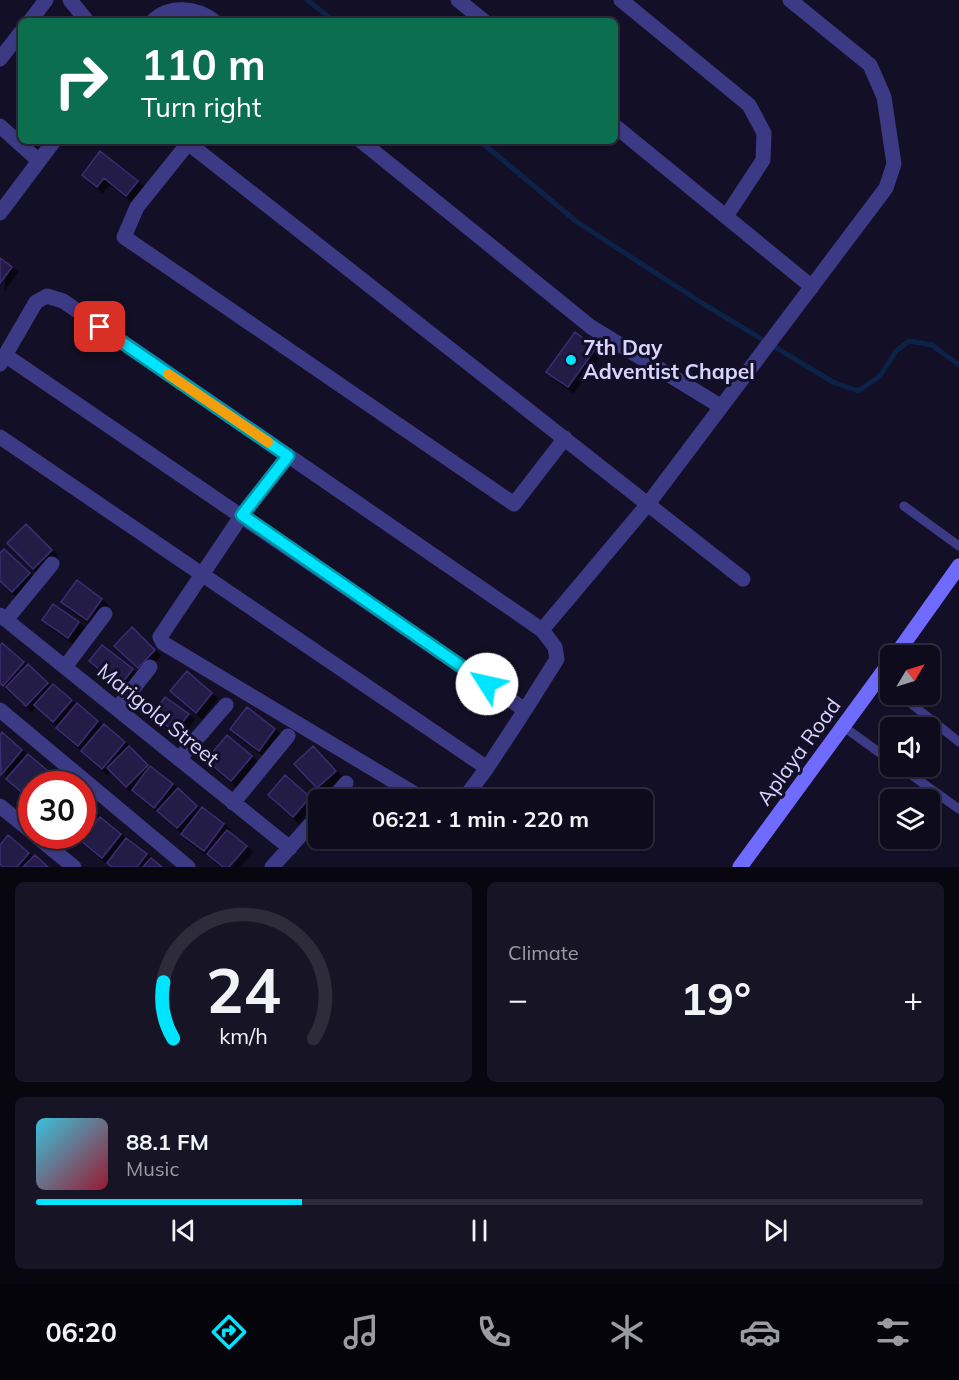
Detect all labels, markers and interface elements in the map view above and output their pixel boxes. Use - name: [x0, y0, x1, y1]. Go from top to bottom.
- text: 110 m: [141, 38, 266, 91]
- icon: right: [42, 42, 120, 120]
- text: Turn right: [141, 90, 261, 124]
- pin: [74, 301, 125, 352]
- icon: arrive: [83, 310, 116, 343]
- place label: 7th Day Adventist Chapel: [583, 334, 755, 384]
- marker: 7th Day Adventist Chapel: [564, 353, 578, 367]
- north arrow: [880, 645, 940, 705]
- map controls: [880, 645, 940, 849]
- position arrow: [455, 652, 519, 716]
- street label: Marigold Street: [93, 657, 225, 771]
- street label: Aplaya Road: [751, 693, 846, 810]
- button: sound: [880, 717, 940, 777]
- speed limit sign: 30: [18, 771, 96, 849]
- button: layers: [880, 789, 940, 849]
- text: 06:21 · 1 min · 220 m: [372, 805, 589, 833]
- text: Climate: [508, 940, 579, 965]
- text: 24: [206, 950, 281, 1029]
- text: 19°: [680, 970, 751, 1026]
- text: −: [508, 978, 528, 1019]
- text: +: [903, 978, 923, 1019]
- text: km/h: [219, 1022, 268, 1049]
- text: 88.1 FM: [126, 1128, 209, 1156]
- text: Music: [126, 1156, 179, 1181]
- icon: previous: [167, 1214, 200, 1247]
- icon: pause: [463, 1214, 496, 1247]
- icon: next: [759, 1214, 792, 1247]
- icon: directions: [208, 1311, 250, 1353]
- icon: music: [340, 1311, 382, 1353]
- icon: phone: [473, 1311, 515, 1353]
- icon: climate: [606, 1311, 648, 1353]
- icon: car: [739, 1311, 781, 1353]
- icon: filters: [872, 1311, 914, 1353]
- text: 06:20: [45, 1315, 117, 1349]

